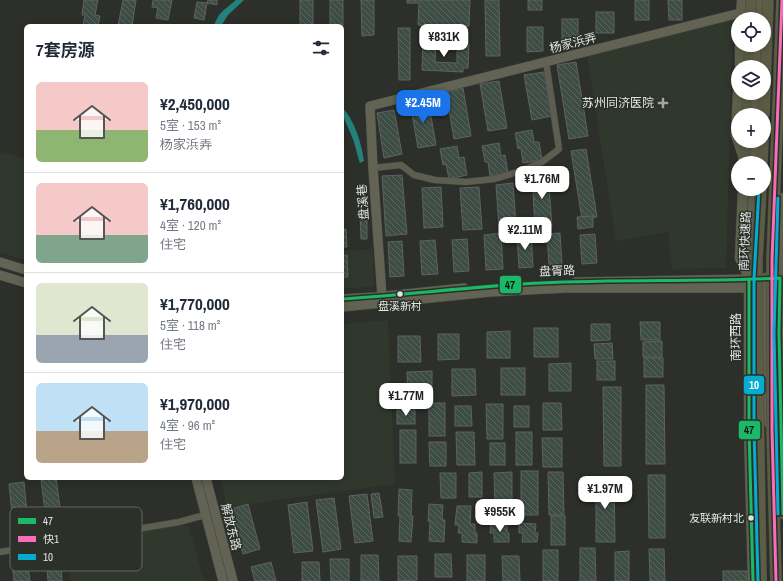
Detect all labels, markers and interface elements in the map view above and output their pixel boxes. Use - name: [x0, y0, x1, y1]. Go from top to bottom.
- map controls: [731, 12, 771, 196]
- button: locate: [731, 12, 771, 52]
- pin: ¥831K: [416, 24, 472, 58]
- text: ¥831K: [428, 28, 460, 45]
- street label: 杨家浜弄: [548, 29, 598, 57]
- icon: filters: [310, 37, 332, 59]
- text: 7套房源: [36, 38, 95, 61]
- button: layers: [731, 60, 771, 100]
- pin: ¥2.45M: [390, 90, 456, 124]
- text: ¥2,450,000: [160, 92, 230, 115]
- text: ¥2.45M: [405, 94, 441, 111]
- place label: 苏州同济医院: [582, 95, 654, 111]
- marker: 苏州同济医院: [657, 97, 669, 109]
- icon: home: [68, 98, 116, 146]
- button: +: [731, 108, 771, 148]
- text: 5室 · 153 m²: [160, 117, 221, 134]
- text: 杨家浜弄: [160, 136, 212, 153]
- button: −: [731, 156, 771, 196]
- pin: ¥1.76M: [509, 166, 575, 200]
- text: ¥1.76M: [524, 170, 560, 187]
- street label: 盘溪巷: [354, 183, 372, 221]
- text: ¥1,760,000: [160, 192, 230, 215]
- icon: home: [68, 199, 116, 247]
- street label: 南环快速路: [736, 211, 754, 271]
- text: 4室 · 120 m²: [160, 217, 221, 234]
- pin: ¥2.11M: [492, 217, 558, 251]
- text: ¥2.11M: [508, 221, 542, 238]
- text: 住宅: [160, 236, 186, 253]
- street label: 盘胥路: [539, 262, 575, 280]
- line badge: 47: [499, 275, 522, 294]
- text: 47: [505, 278, 515, 292]
- marker: 盘溪新村: [395, 289, 405, 299]
- text: ¥1,770,000: [160, 292, 230, 315]
- icon: home: [68, 299, 116, 347]
- place label: 盘溪新村: [378, 299, 422, 313]
- street label: 南环西路: [728, 313, 744, 361]
- text: 5室 · 118 m²: [160, 317, 220, 334]
- text: 住宅: [160, 336, 186, 353]
- line badge: 10: [743, 375, 765, 395]
- text: 10: [749, 378, 759, 392]
- pin: ¥1.77M: [373, 383, 439, 417]
- text: ¥1.77M: [388, 387, 424, 404]
- text: ¥1,970,000: [160, 392, 230, 415]
- icon: home: [68, 399, 116, 447]
- text: 4室 · 96 m²: [160, 417, 215, 434]
- line badge: 47: [738, 420, 761, 440]
- text: 47: [744, 423, 754, 437]
- text: 住宅: [160, 436, 186, 453]
- pin: ¥1.97M: [572, 476, 638, 510]
- text: ¥1.97M: [587, 480, 623, 497]
- pin: ¥955K: [472, 499, 528, 533]
- street label: 解放东路: [217, 502, 245, 552]
- text: ¥955K: [484, 503, 516, 520]
- legend: [10, 507, 142, 571]
- place label: 友联新村北: [689, 511, 744, 525]
- marker: 友联新村北: [746, 513, 756, 523]
- text: 47: [43, 514, 53, 528]
- text: 快1: [43, 532, 59, 546]
- text: 10: [43, 550, 53, 564]

